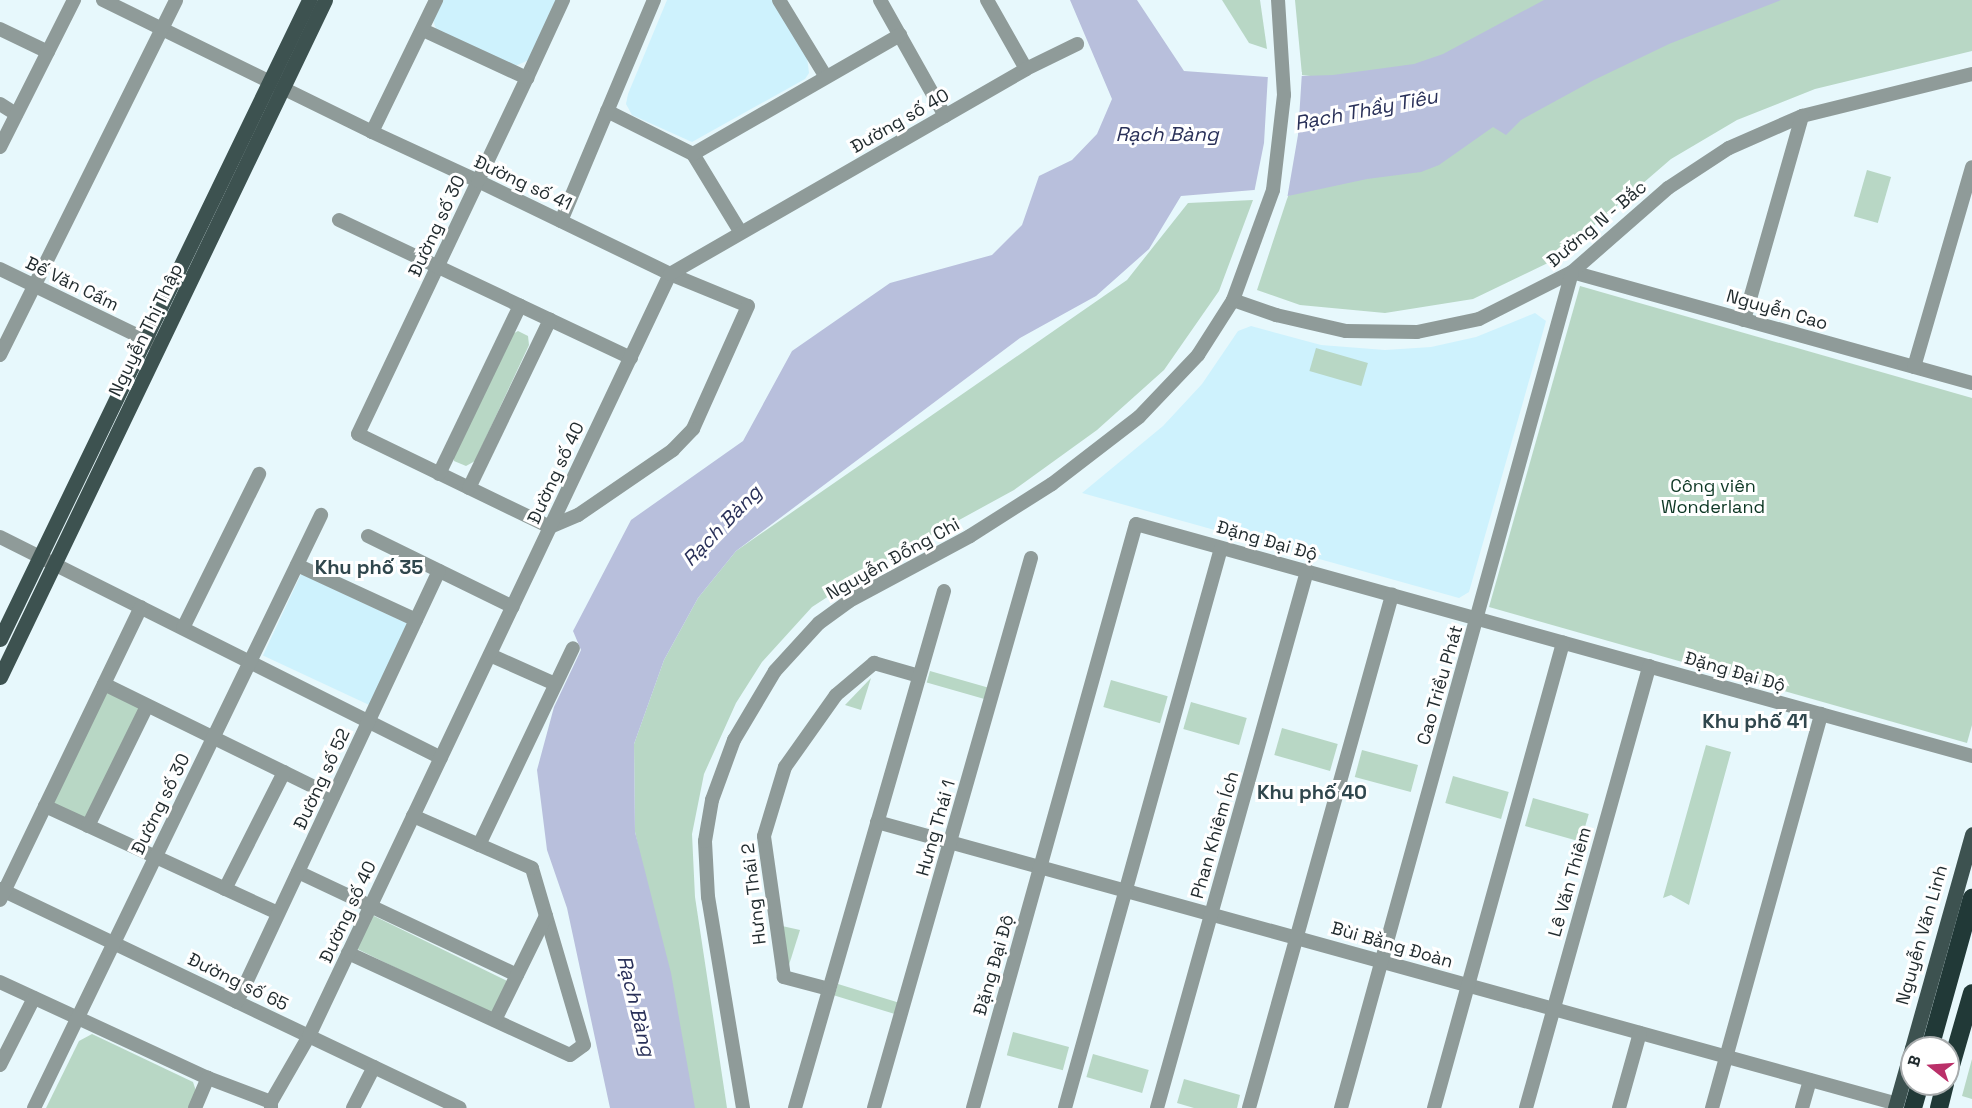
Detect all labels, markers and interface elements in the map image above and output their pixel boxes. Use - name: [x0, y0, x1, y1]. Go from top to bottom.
- street label: Đường số 40: [847, 84, 953, 158]
- water label: Rạch Thầy Tiêu: [1292, 84, 1440, 136]
- water label: Rạch Bàng: [1115, 122, 1219, 146]
- street label: Đường số 41: [471, 151, 575, 215]
- street label: Đường số 30: [404, 172, 470, 280]
- street label: Đường N - Bắc: [1543, 176, 1651, 272]
- street label: Bế Văn Cấm: [22, 252, 122, 316]
- street label: Nguyễn Thị Thập: [104, 260, 188, 400]
- street label: Nguyễn Cao: [1724, 285, 1830, 335]
- street label: Đường số 40: [523, 419, 589, 527]
- park label: Công viên Wonderland: [1661, 476, 1765, 518]
- water label: Rạch Bàng: [678, 481, 766, 571]
- street label: Nguyễn Đổng Chi: [823, 513, 963, 605]
- street label: Đặng Đại Độ: [1214, 516, 1320, 566]
- district label: Khu phố 35: [315, 555, 423, 579]
- street label: Cao Triều Phát: [1413, 622, 1467, 748]
- street label: Đặng Đại Độ: [1682, 647, 1788, 697]
- district label: Khu phố 41: [1702, 709, 1808, 733]
- street label: Đường số 52: [289, 725, 355, 833]
- street label: Đường số 30: [127, 750, 195, 858]
- street label: Phan Khiêm Ích: [1187, 769, 1243, 901]
- street label: Hưng Thái 1: [912, 777, 960, 879]
- district label: Khu phố 40: [1257, 780, 1367, 804]
- street label: Lê Văn Thiêm: [1544, 824, 1596, 940]
- street label: Hưng Thái 2: [737, 842, 771, 946]
- street label: Đường số 40: [315, 858, 381, 966]
- street label: Nguyễn Văn Linh: [1892, 862, 1952, 1008]
- street label: Đặng Đại Độ: [969, 912, 1019, 1018]
- street label: Bùi Bằng Đoàn: [1329, 917, 1455, 973]
- street label: Đường số 65: [184, 948, 292, 1016]
- water label: Rạch Bàng: [612, 953, 660, 1059]
- north arrow: [1900, 1036, 1960, 1096]
- text: B: [1903, 1053, 1926, 1069]

